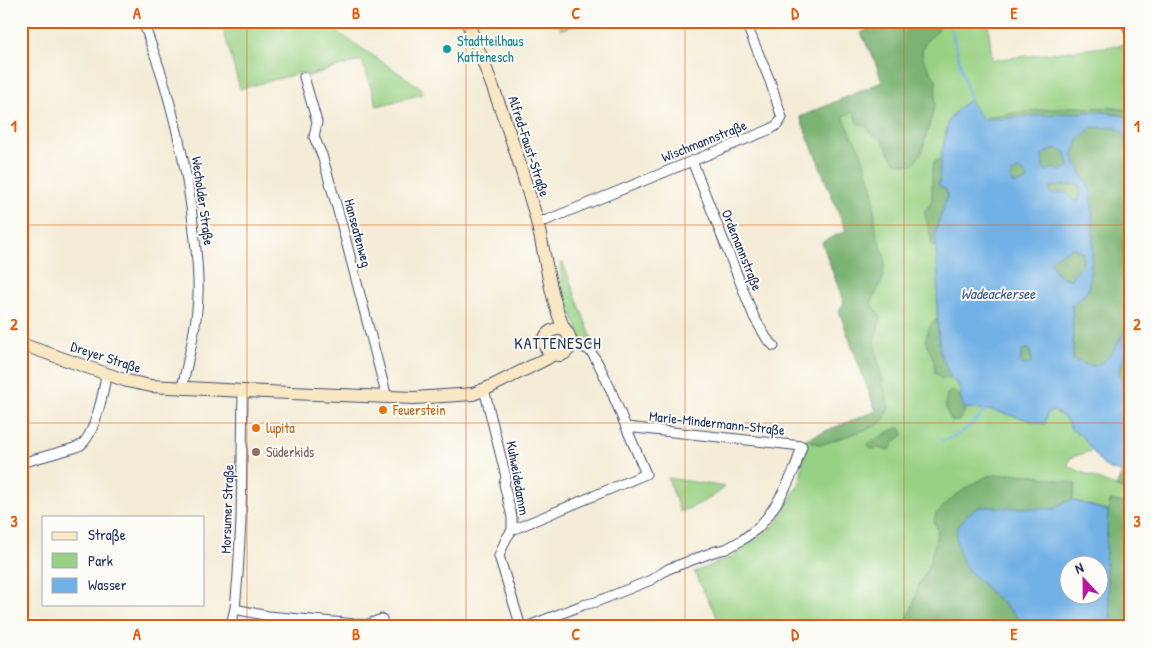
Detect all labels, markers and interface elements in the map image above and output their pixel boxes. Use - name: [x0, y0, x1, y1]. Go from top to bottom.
- text: A: [133, 2, 141, 24]
- text: B: [352, 2, 360, 24]
- text: C: [572, 2, 581, 24]
- text: D: [791, 2, 799, 24]
- text: E: [1010, 2, 1018, 24]
- place label: Stadtteilhaus Kattenesch: [457, 31, 524, 66]
- marker: Stadtteilhaus Kattenesch: [441, 43, 453, 55]
- street label: Alfred-Faust-Straße: [503, 93, 555, 199]
- text: 1: [11, 115, 17, 137]
- street label: Wischmannstraße: [658, 115, 750, 167]
- text: 1: [1134, 115, 1140, 137]
- street label: Wecholder Straße: [187, 155, 219, 247]
- street label: Hanseatenweg: [339, 197, 377, 269]
- street label: Ordemannstraße: [717, 206, 768, 294]
- water label: Wadeackersee: [961, 283, 1036, 304]
- text: 2: [10, 313, 18, 335]
- text: 2: [1133, 313, 1141, 335]
- district label: KATTENESCH: [514, 332, 602, 354]
- street label: Dreyer Straße: [68, 336, 144, 378]
- place label: Feuerstein: [392, 400, 446, 419]
- marker: Feuerstein: [377, 404, 389, 416]
- street label: Marie-Mindermann-Straße: [648, 406, 786, 440]
- place label: lupita: [266, 418, 295, 438]
- marker: lupita: [250, 422, 262, 434]
- street label: Kuhweidedamm: [503, 439, 534, 517]
- place label: Süderkids: [266, 442, 314, 461]
- marker: Süderkids: [250, 446, 262, 458]
- street label: Morsumer Straße: [215, 464, 239, 554]
- text: 3: [10, 510, 18, 532]
- text: 3: [1133, 510, 1141, 532]
- legend: [42, 516, 205, 606]
- text: Straße: [88, 524, 126, 545]
- text: Park: [88, 550, 113, 571]
- north arrow: [1058, 556, 1108, 606]
- text: N: [1072, 557, 1086, 578]
- text: Wasser: [88, 574, 127, 595]
- text: A: [133, 623, 141, 645]
- text: B: [352, 623, 360, 645]
- text: C: [572, 623, 581, 645]
- text: D: [791, 623, 799, 645]
- text: E: [1010, 623, 1018, 645]

